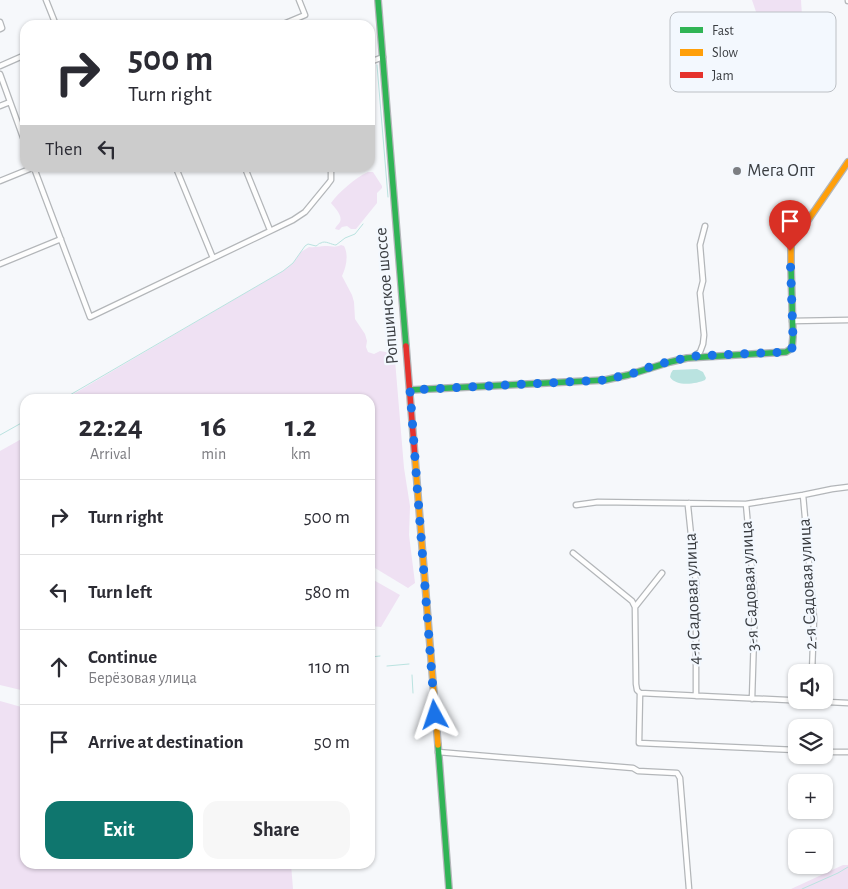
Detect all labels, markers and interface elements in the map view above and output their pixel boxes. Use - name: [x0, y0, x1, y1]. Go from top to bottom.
- legend: [670, 12, 836, 92]
- text: Fast: [712, 24, 734, 38]
- icon: right: [45, 40, 110, 105]
- text: 500 m: [128, 42, 213, 77]
- text: Slow: [712, 46, 739, 60]
- text: Jam: [712, 69, 734, 83]
- text: Turn right: [128, 83, 212, 105]
- icon: left: [93, 135, 121, 163]
- text: Then: [45, 140, 83, 159]
- place label: Мега Опт: [747, 162, 815, 180]
- marker: Мега Опт: [731, 165, 743, 177]
- pin: [769, 200, 811, 251]
- icon: arrive: [776, 207, 804, 235]
- street label: Ропшинское шоссе: [372, 227, 402, 365]
- text: 22:24: [78, 412, 143, 442]
- text: 16: [201, 412, 226, 442]
- text: 1.2: [285, 412, 317, 442]
- text: Arrival: [90, 446, 131, 462]
- text: min: [201, 446, 226, 462]
- text: km: [291, 446, 311, 462]
- icon: right: [45, 503, 73, 531]
- text: Turn right: [88, 508, 163, 527]
- text: 500 m: [304, 508, 350, 527]
- street label: 2-я Садовая улица: [796, 518, 820, 650]
- street label: 3-я Садовая улица: [738, 520, 762, 652]
- street label: 4-я Садовая улица: [682, 533, 704, 665]
- icon: left: [45, 578, 73, 606]
- text: Turn left: [88, 583, 152, 602]
- text: 580 m: [305, 583, 350, 602]
- text: Continue: [88, 648, 157, 667]
- icon: ahead: [45, 653, 73, 681]
- text: 110 m: [309, 658, 350, 677]
- map controls: [788, 664, 833, 874]
- button: sound: [788, 664, 833, 709]
- text: Берёзовая улица: [88, 670, 197, 686]
- position arrow: [408, 688, 460, 740]
- button: layers: [788, 719, 833, 764]
- icon: arrive: [45, 728, 73, 756]
- text: Arrive at destination: [88, 733, 244, 752]
- text: 50 m: [314, 733, 350, 752]
- button: +: [788, 774, 833, 819]
- button: Exit: [45, 801, 193, 859]
- button: Share: [203, 801, 350, 859]
- button: −: [788, 829, 833, 874]

